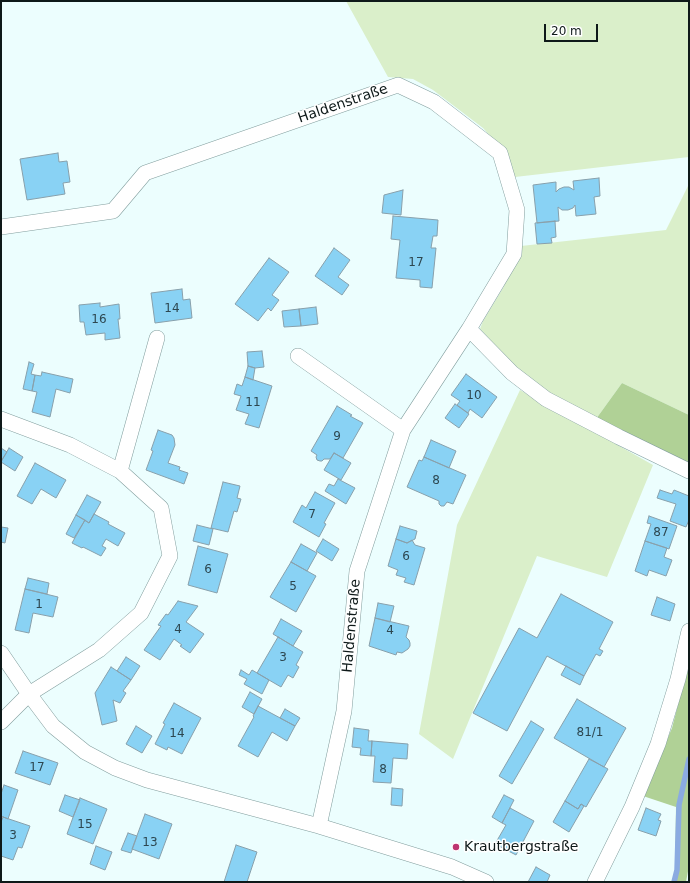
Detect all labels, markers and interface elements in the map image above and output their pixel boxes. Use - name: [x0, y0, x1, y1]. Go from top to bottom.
- scale bar: [546, 16, 600, 42]
- text: 20 m: [551, 24, 582, 38]
- street label: Haldenstraße: [296, 81, 390, 127]
- house number: 17: [408, 256, 424, 270]
- house number: 14: [164, 302, 180, 316]
- house number: 16: [91, 313, 107, 327]
- house number: 10: [466, 389, 482, 403]
- house number: 11: [245, 396, 261, 410]
- house number: 9: [333, 430, 341, 444]
- house number: 8: [432, 474, 440, 488]
- house number: 7: [308, 508, 316, 522]
- house number: 87: [653, 526, 669, 540]
- house number: 6: [402, 550, 410, 564]
- house number: 6: [204, 563, 212, 577]
- street label: Haldenstraße: [340, 578, 364, 674]
- house number: 5: [289, 580, 297, 594]
- house number: 1: [35, 598, 43, 612]
- house number: 4: [174, 623, 182, 637]
- house number: 4: [386, 624, 394, 638]
- house number: 3: [279, 651, 287, 665]
- house number: 81/1: [577, 726, 603, 740]
- house number: 14: [169, 727, 185, 741]
- house number: 17: [29, 761, 45, 775]
- house number: 8: [379, 763, 387, 777]
- house number: 15: [77, 818, 93, 832]
- house number: 3: [9, 829, 17, 843]
- house number: 13: [142, 836, 158, 850]
- place label: Krautbergstraße: [464, 839, 578, 855]
- marker: Krautbergstraße: [451, 842, 461, 852]

